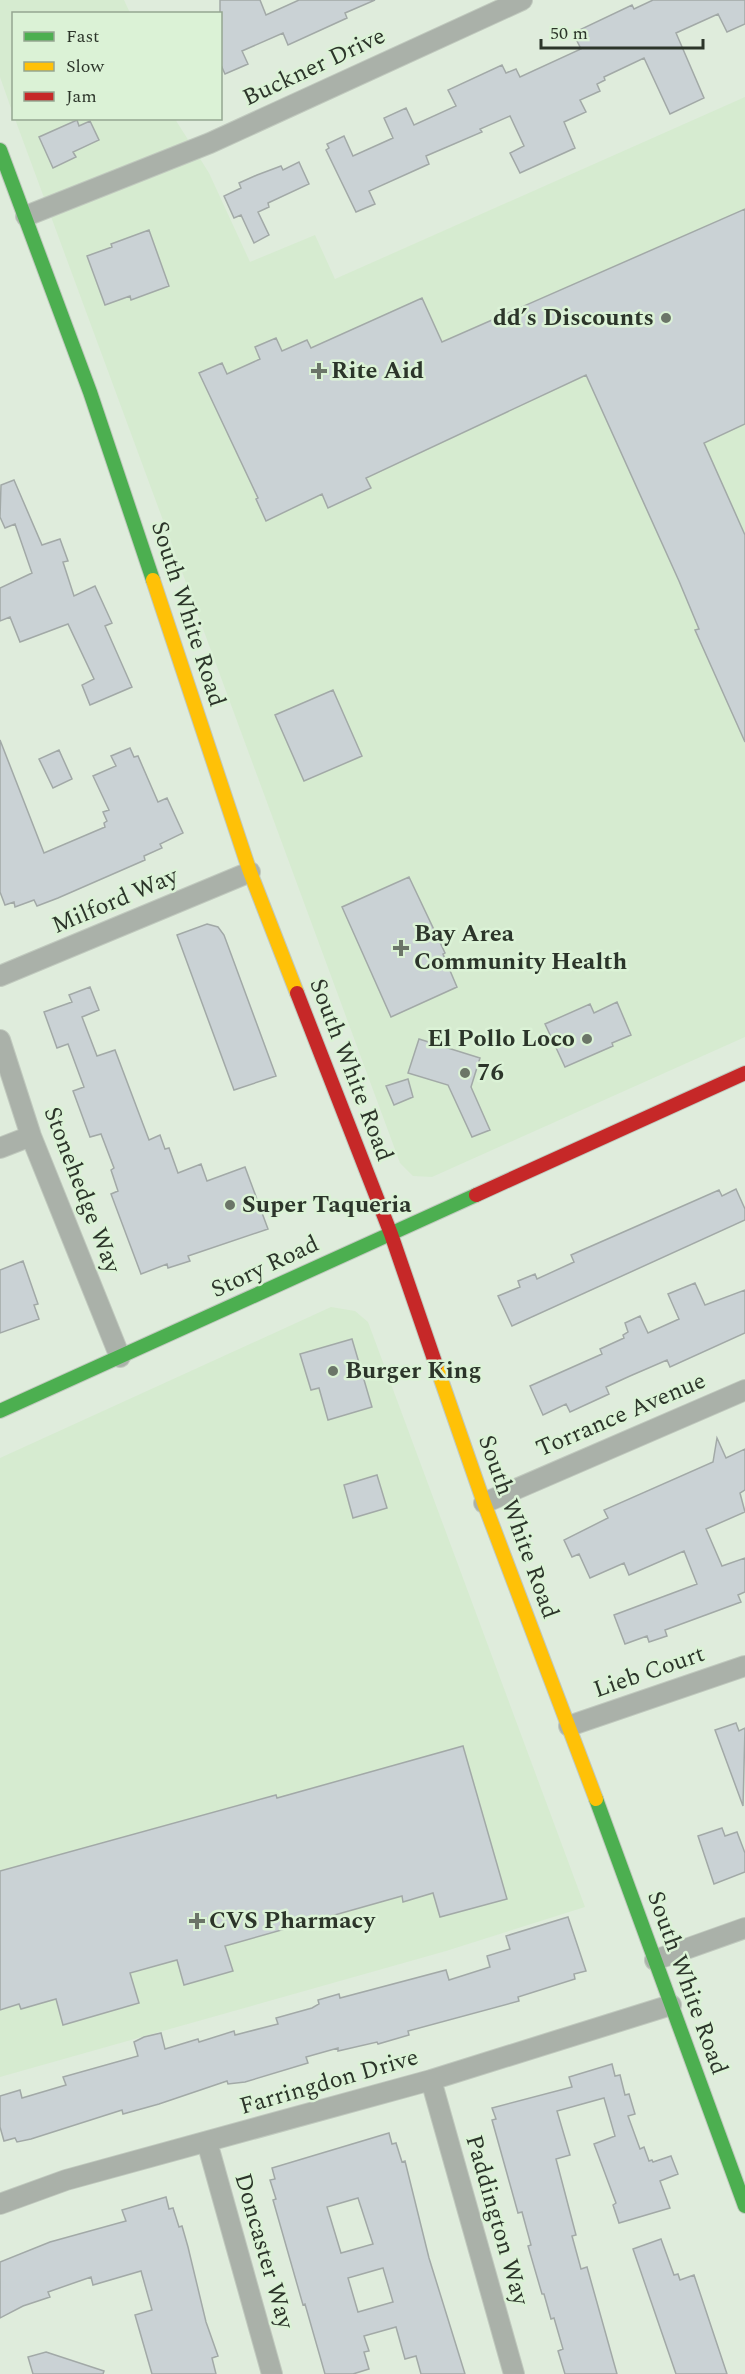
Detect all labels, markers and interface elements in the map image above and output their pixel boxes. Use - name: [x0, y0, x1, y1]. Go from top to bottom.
- legend: [12, 12, 222, 120]
- scale bar: [541, 12, 703, 50]
- street label: Buckner Drive: [237, 18, 391, 116]
- text: 50 m: [550, 20, 588, 47]
- text: Fast: [66, 23, 99, 50]
- text: Slow: [66, 53, 105, 80]
- text: Jam: [66, 83, 97, 110]
- place label: dd’s Discounts: [493, 300, 654, 336]
- marker: dd’s Discounts: [659, 311, 673, 325]
- place label: Rite Aid: [331, 353, 424, 389]
- marker: Rite Aid: [312, 364, 326, 378]
- street label: South White Road: [141, 517, 235, 711]
- street label: Milford Way: [46, 858, 185, 944]
- place label: Bay Area Community Health: [414, 916, 627, 980]
- marker: Bay Area Community Health: [392, 939, 410, 957]
- street label: South White Road: [300, 973, 402, 1167]
- place label: El Pollo Loco: [427, 1021, 575, 1057]
- marker: El Pollo Loco: [580, 1032, 594, 1046]
- place label: 76: [477, 1055, 504, 1091]
- marker: 76: [458, 1066, 472, 1080]
- street label: Stonehedge Way: [34, 1102, 131, 1280]
- place label: Super Taqueria: [242, 1187, 412, 1223]
- marker: Super Taqueria: [223, 1198, 237, 1212]
- street label: Story Road: [205, 1226, 325, 1308]
- place label: Burger King: [345, 1353, 481, 1389]
- street label: Torrance Avenue: [531, 1363, 711, 1467]
- marker: Burger King: [326, 1364, 340, 1378]
- street label: South White Road: [468, 1430, 568, 1624]
- street label: Lieb Court: [588, 1636, 710, 1708]
- street label: South White Road: [637, 1886, 737, 2080]
- place label: CVS Pharmacy: [209, 1903, 376, 1939]
- marker: CVS Pharmacy: [190, 1914, 204, 1928]
- street label: Farringdon Drive: [235, 2039, 423, 2125]
- street label: Paddington Way: [456, 2131, 539, 2311]
- street label: Doncaster Way: [225, 2169, 304, 2335]

